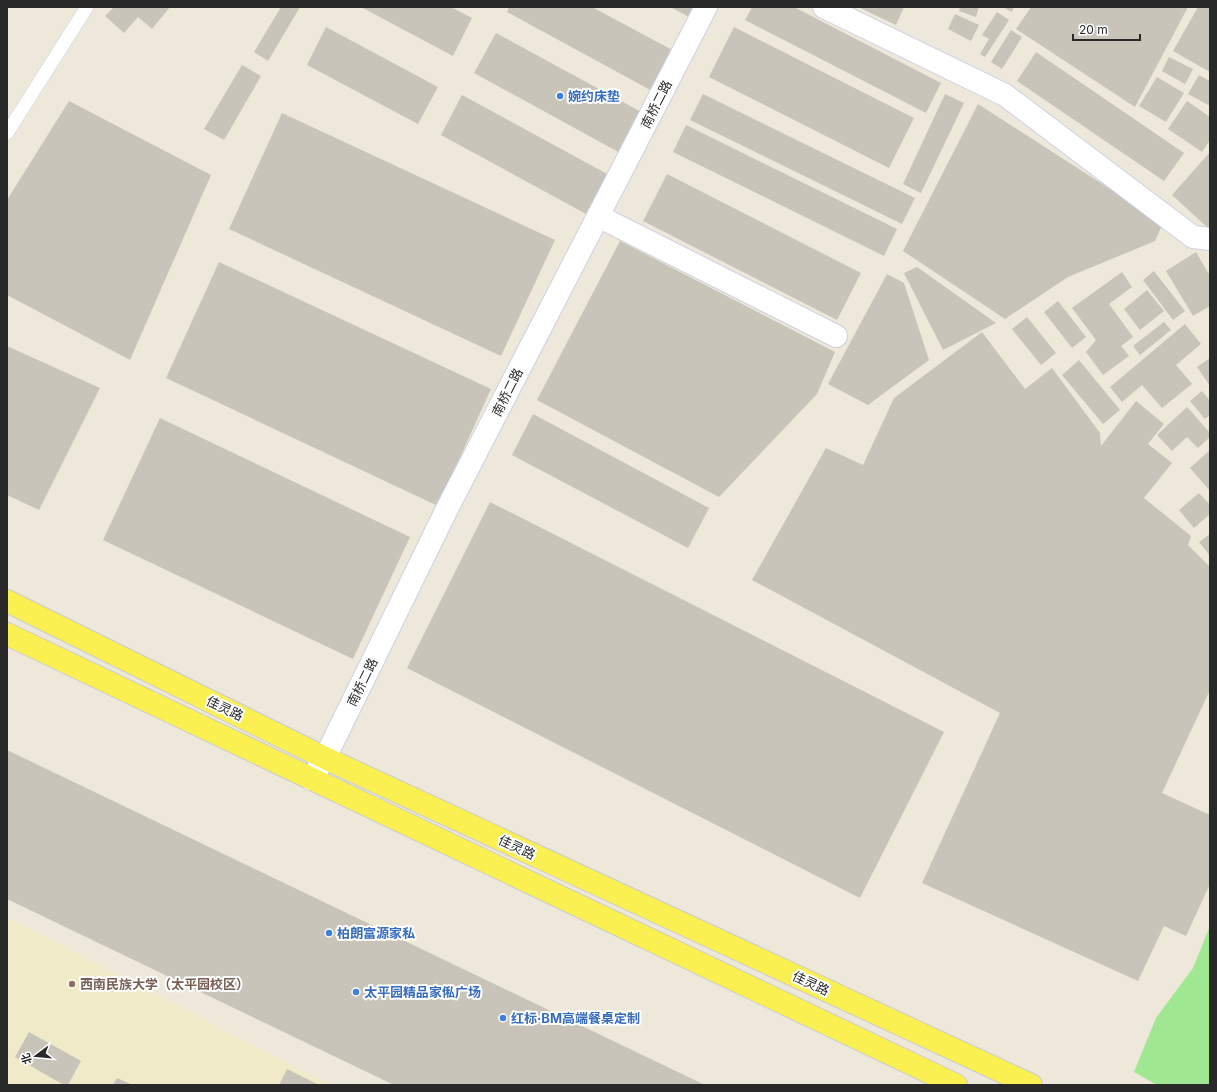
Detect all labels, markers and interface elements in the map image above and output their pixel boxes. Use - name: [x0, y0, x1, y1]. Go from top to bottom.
- scale bar: [1073, 16, 1140, 42]
- text: 20 m: [1079, 22, 1108, 37]
- street label: 南桥二路: [637, 77, 675, 131]
- place label: 婉约床垫: [568, 88, 620, 104]
- marker: 婉约床垫: [555, 91, 565, 101]
- street label: 南桥二路: [488, 365, 526, 419]
- street label: 南桥二路: [343, 655, 381, 709]
- street label: 佳灵路: [204, 692, 246, 724]
- street label: 佳灵路: [496, 832, 538, 862]
- place label: 柏朗富源家私: [337, 925, 415, 941]
- marker: 柏朗富源家私: [324, 928, 334, 938]
- street label: 佳灵路: [790, 968, 832, 998]
- place label: 西南民族大学（太平园校区）: [80, 976, 249, 992]
- marker: 西南民族大学（太平园校区）: [67, 979, 77, 989]
- place label: 太平园精品家俬广场: [364, 984, 481, 1000]
- marker: 太平园精品家俬广场: [351, 987, 361, 997]
- place label: 红标·BM高端餐桌定制: [511, 1010, 640, 1026]
- marker: 红标·BM高端餐桌定制: [498, 1013, 508, 1023]
- north arrow: [16, 1036, 56, 1076]
- text: 北: [18, 1052, 35, 1066]

